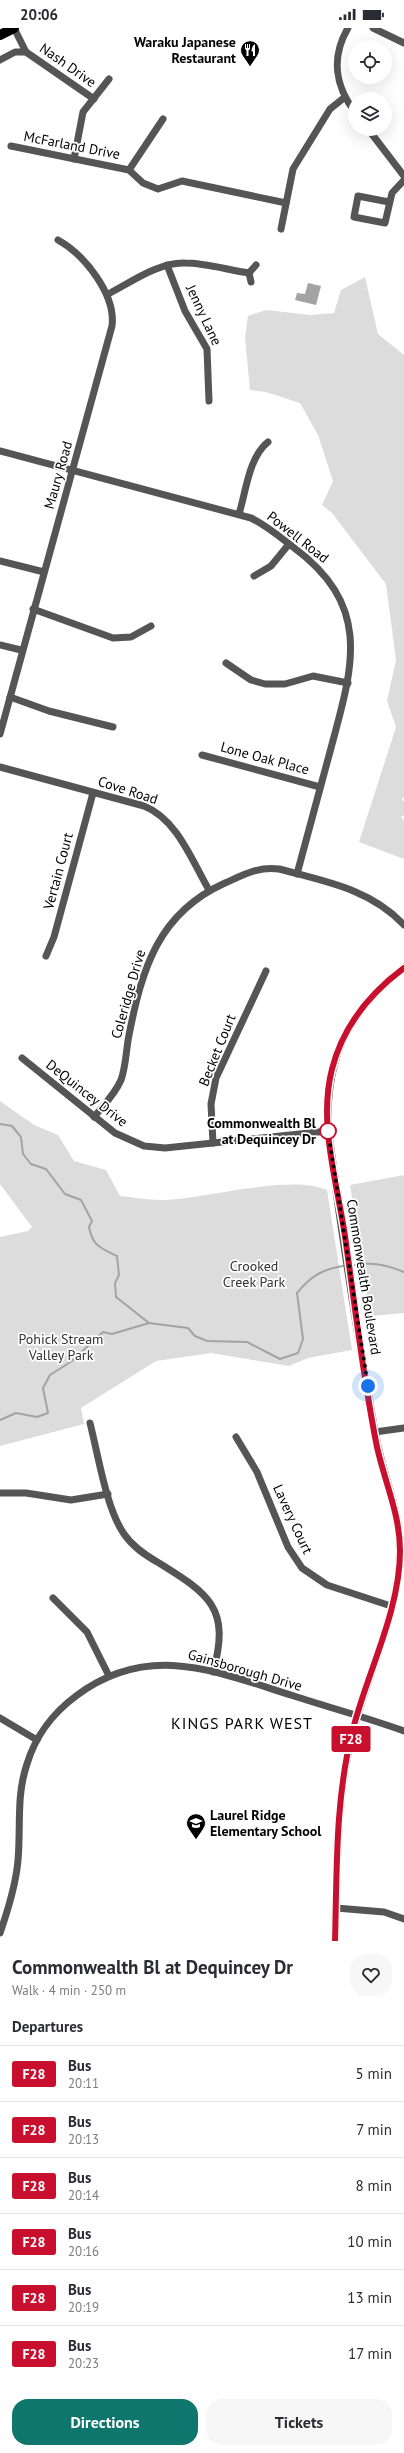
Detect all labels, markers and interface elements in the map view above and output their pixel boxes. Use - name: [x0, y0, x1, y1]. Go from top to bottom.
- text: 20:06: [20, 5, 58, 24]
- place label: Waraku Japanese Restaurant: [134, 33, 236, 67]
- street label: Nash Drive: [36, 39, 100, 91]
- restaurant icon: Waraku Japanese Restaurant: [239, 39, 261, 67]
- map controls: [348, 40, 392, 136]
- button: locate: [348, 40, 392, 84]
- button: layers: [348, 92, 392, 136]
- street label: McFarland Drive: [22, 127, 122, 163]
- street label: Jenny Lane: [182, 281, 226, 348]
- street label: Maury Road: [40, 439, 76, 511]
- street label: Powell Road: [264, 507, 332, 567]
- street label: Lone Oak Place: [219, 738, 311, 778]
- street label: Cove Road: [96, 772, 160, 808]
- street label: Vertain Court: [39, 830, 77, 912]
- street label: Coleridge Drive: [107, 947, 149, 1041]
- street label: Becket Court: [194, 1011, 240, 1089]
- street label: DeQuincey Drive: [43, 1056, 131, 1130]
- place label: Commonwealth Bl at Dequincey Dr: [207, 1114, 317, 1148]
- marker: Commonwealth Bl at Dequincey Dr: [319, 1122, 337, 1140]
- street label: Commonwealth Boulevard: [343, 1198, 385, 1356]
- park label: Crooked Creek Park: [223, 1257, 285, 1291]
- park label: Pohick Stream Valley Park: [19, 1330, 103, 1364]
- your location: [358, 1376, 378, 1396]
- street label: Lavery Court: [269, 1481, 317, 1557]
- street label: Gainsborough Drive: [186, 1645, 304, 1695]
- district label: KINGS PARK WEST: [171, 1713, 313, 1733]
- line badge: F28: [328, 1726, 374, 1752]
- text: F28: [340, 1730, 363, 1748]
- place label: Laurel Ridge Elementary School: [210, 1806, 322, 1840]
- school or university icon: Laurel Ridge Elementary School: [185, 1812, 207, 1840]
- button: heart: [350, 1954, 392, 1996]
- text: Commonwealth Bl at Dequincey Dr: [12, 1955, 293, 1979]
- text: Walk · 4 min · 250 m: [12, 1982, 126, 1999]
- text: Departures: [12, 2017, 83, 2036]
- text: Bus: [68, 2056, 91, 2075]
- text: 5 min: [355, 2064, 392, 2083]
- text: F28: [23, 2065, 46, 2083]
- text: 20:11: [68, 2075, 99, 2092]
- text: Bus: [68, 2112, 91, 2131]
- text: 7 min: [356, 2120, 392, 2139]
- text: F28: [23, 2121, 46, 2139]
- text: 20:13: [68, 2131, 99, 2148]
- text: Bus: [68, 2168, 91, 2187]
- text: 8 min: [355, 2176, 392, 2195]
- text: F28: [23, 2177, 46, 2195]
- text: 20:14: [68, 2187, 99, 2204]
- text: Bus: [68, 2224, 91, 2243]
- text: 10 min: [347, 2232, 392, 2251]
- text: F28: [23, 2233, 46, 2251]
- text: 20:16: [68, 2243, 99, 2260]
- text: Bus: [68, 2280, 91, 2299]
- text: 13 min: [347, 2288, 392, 2307]
- text: F28: [23, 2289, 46, 2307]
- text: 20:19: [68, 2299, 99, 2316]
- text: Bus: [68, 2336, 91, 2355]
- text: 17 min: [348, 2344, 392, 2363]
- text: F28: [23, 2345, 46, 2363]
- text: 20:23: [68, 2355, 99, 2372]
- button: Directions: [12, 2399, 198, 2445]
- button: Tickets: [206, 2399, 392, 2445]

